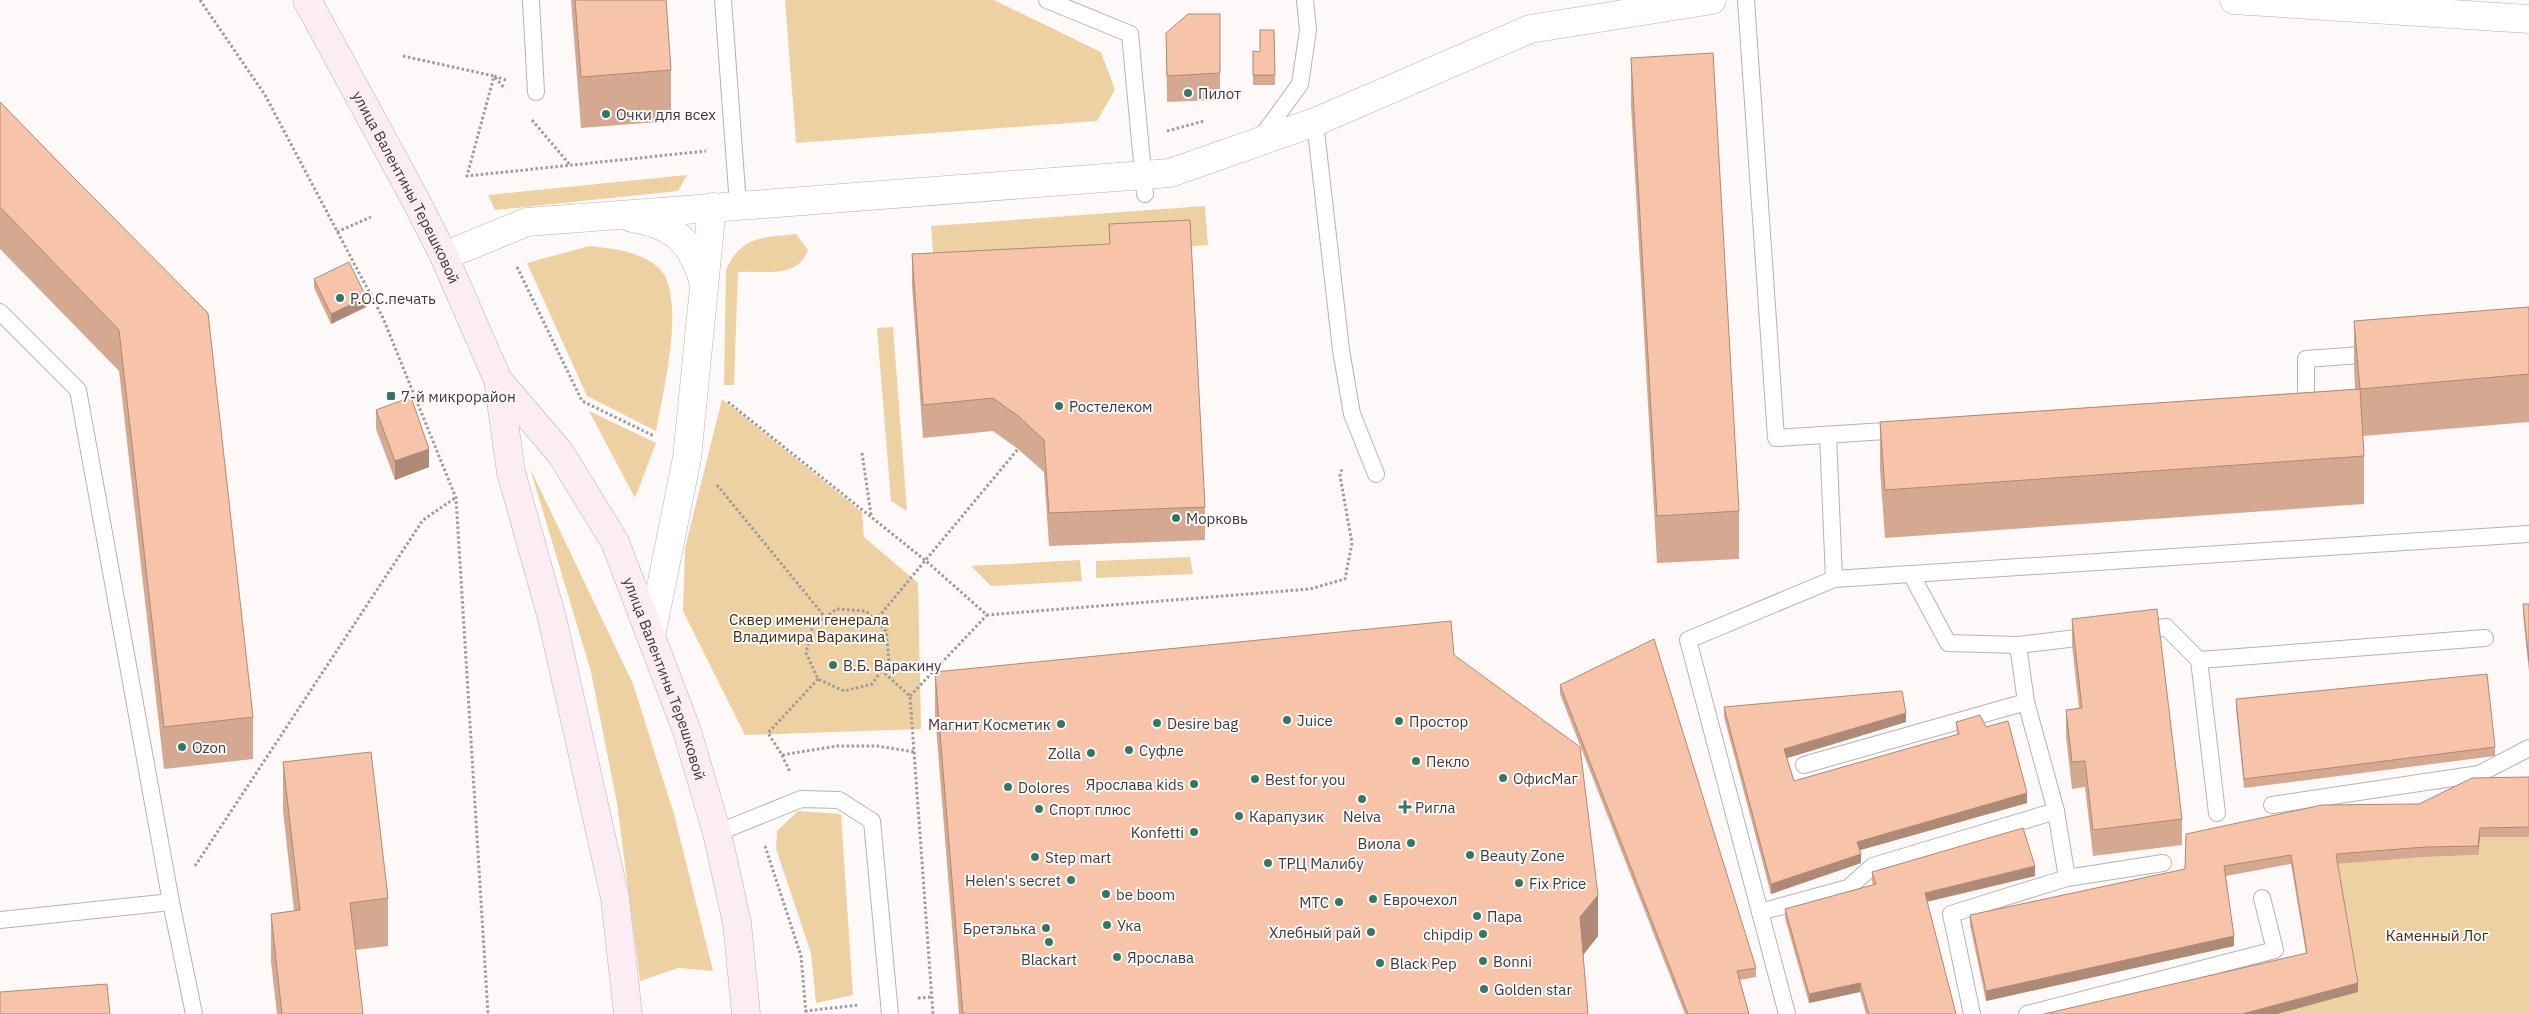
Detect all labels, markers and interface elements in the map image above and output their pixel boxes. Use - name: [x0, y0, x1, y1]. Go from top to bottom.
- place label: Пилот: [1198, 84, 1241, 103]
- street label: улица Валентины Терешковой: [349, 87, 464, 286]
- marker: Пилот: [1182, 87, 1194, 99]
- place label: Очки для всех: [616, 105, 716, 124]
- marker: Очки для всех: [600, 108, 612, 120]
- place label: Р.О.С.печать: [350, 289, 436, 308]
- marker: Р.О.С.печать: [334, 292, 346, 304]
- place label: 7-й микрорайон: [401, 387, 516, 406]
- marker: 7-й микрорайон: [385, 390, 397, 402]
- place label: Ростелеком: [1069, 397, 1152, 416]
- marker: Ростелеком: [1053, 400, 1065, 412]
- place label: Морковь: [1186, 509, 1248, 528]
- marker: Морковь: [1170, 512, 1182, 524]
- street label: улица Валентины Терешковой: [620, 574, 710, 782]
- park label: Сквер имени генерала Владимира Варакина: [729, 610, 889, 646]
- place label: В.Б. Варакину: [843, 656, 942, 675]
- marker: В.Б. Варакину: [827, 659, 839, 671]
- place label: Juice: [1297, 711, 1333, 730]
- place label: Простор: [1409, 712, 1468, 731]
- place label: Desire bag: [1167, 714, 1238, 733]
- marker: Juice: [1281, 714, 1293, 726]
- place label: Магнит Косметик: [928, 715, 1051, 734]
- marker: Простор: [1393, 715, 1405, 727]
- marker: Desire bag: [1151, 717, 1163, 729]
- marker: Магнит Косметик: [1055, 718, 1067, 730]
- place label: Ozon: [192, 738, 226, 757]
- marker: Ozon: [176, 741, 188, 753]
- place label: Суфле: [1139, 741, 1184, 760]
- place label: Zolla: [1048, 744, 1081, 763]
- marker: Суфле: [1123, 744, 1135, 756]
- marker: Zolla: [1085, 747, 1097, 759]
- place label: Пекло: [1426, 752, 1470, 771]
- marker: Пекло: [1410, 755, 1422, 767]
- place label: ОфисМаг: [1513, 769, 1578, 788]
- place label: Best for you: [1265, 770, 1346, 789]
- marker: ОфисМаг: [1497, 772, 1509, 784]
- marker: Best for you: [1249, 773, 1261, 785]
- place label: Ярослава kids: [1086, 775, 1184, 794]
- place label: Dolores: [1018, 778, 1070, 797]
- marker: Ярослава kids: [1188, 778, 1200, 790]
- marker: Dolores: [1002, 781, 1014, 793]
- marker: Nelva: [1356, 793, 1368, 805]
- place label: Ригла: [1415, 798, 1455, 817]
- place label: Спорт плюс: [1049, 800, 1131, 819]
- marker: Ригла: [1399, 801, 1411, 813]
- marker: Спорт плюс: [1033, 803, 1045, 815]
- place label: Карапузик: [1249, 807, 1324, 826]
- place label: Nelva: [1343, 807, 1381, 826]
- marker: Карапузик: [1233, 810, 1245, 822]
- place label: Konfetti: [1131, 823, 1184, 842]
- marker: Konfetti: [1188, 826, 1200, 838]
- place label: Виола: [1358, 834, 1401, 853]
- marker: Виола: [1405, 837, 1417, 849]
- place label: Beauty Zone: [1480, 846, 1565, 865]
- place label: Step mart: [1045, 848, 1111, 867]
- marker: Beauty Zone: [1464, 849, 1476, 861]
- marker: Step mart: [1029, 851, 1041, 863]
- place label: ТРЦ Малибу: [1278, 854, 1364, 873]
- marker: ТРЦ Малибу: [1262, 857, 1274, 869]
- place label: Helen's secret: [965, 871, 1061, 890]
- marker: Helen's secret: [1065, 874, 1077, 886]
- place label: Fix Price: [1529, 874, 1586, 893]
- marker: Fix Price: [1513, 877, 1525, 889]
- place label: be boom: [1116, 885, 1175, 904]
- marker: be boom: [1100, 888, 1112, 900]
- place label: Еврочехол: [1383, 890, 1458, 909]
- place label: МТС: [1299, 893, 1329, 912]
- marker: Еврочехол: [1367, 893, 1379, 905]
- marker: МТС: [1333, 896, 1345, 908]
- place label: Пара: [1487, 907, 1522, 926]
- marker: Пара: [1471, 910, 1483, 922]
- place label: Ука: [1117, 916, 1141, 935]
- place label: Бретэлька: [963, 919, 1036, 938]
- marker: Ука: [1101, 919, 1113, 931]
- marker: Бретэлька: [1040, 922, 1052, 934]
- place label: Хлебный рай: [1269, 923, 1361, 942]
- place label: chipdip: [1423, 925, 1473, 944]
- marker: Хлебный рай: [1365, 926, 1377, 938]
- park label: Каменный Лог: [2386, 926, 2489, 945]
- marker: chipdip: [1477, 928, 1489, 940]
- marker: Blackart: [1043, 936, 1055, 948]
- place label: Ярослава: [1127, 948, 1194, 967]
- place label: Blackart: [1021, 950, 1077, 969]
- marker: Ярослава: [1111, 951, 1123, 963]
- place label: Bonni: [1493, 952, 1532, 971]
- place label: Black Pep: [1390, 954, 1457, 973]
- marker: Bonni: [1477, 955, 1489, 967]
- marker: Black Pep: [1374, 957, 1386, 969]
- place label: Golden star: [1494, 980, 1572, 999]
- marker: Golden star: [1478, 983, 1490, 995]

